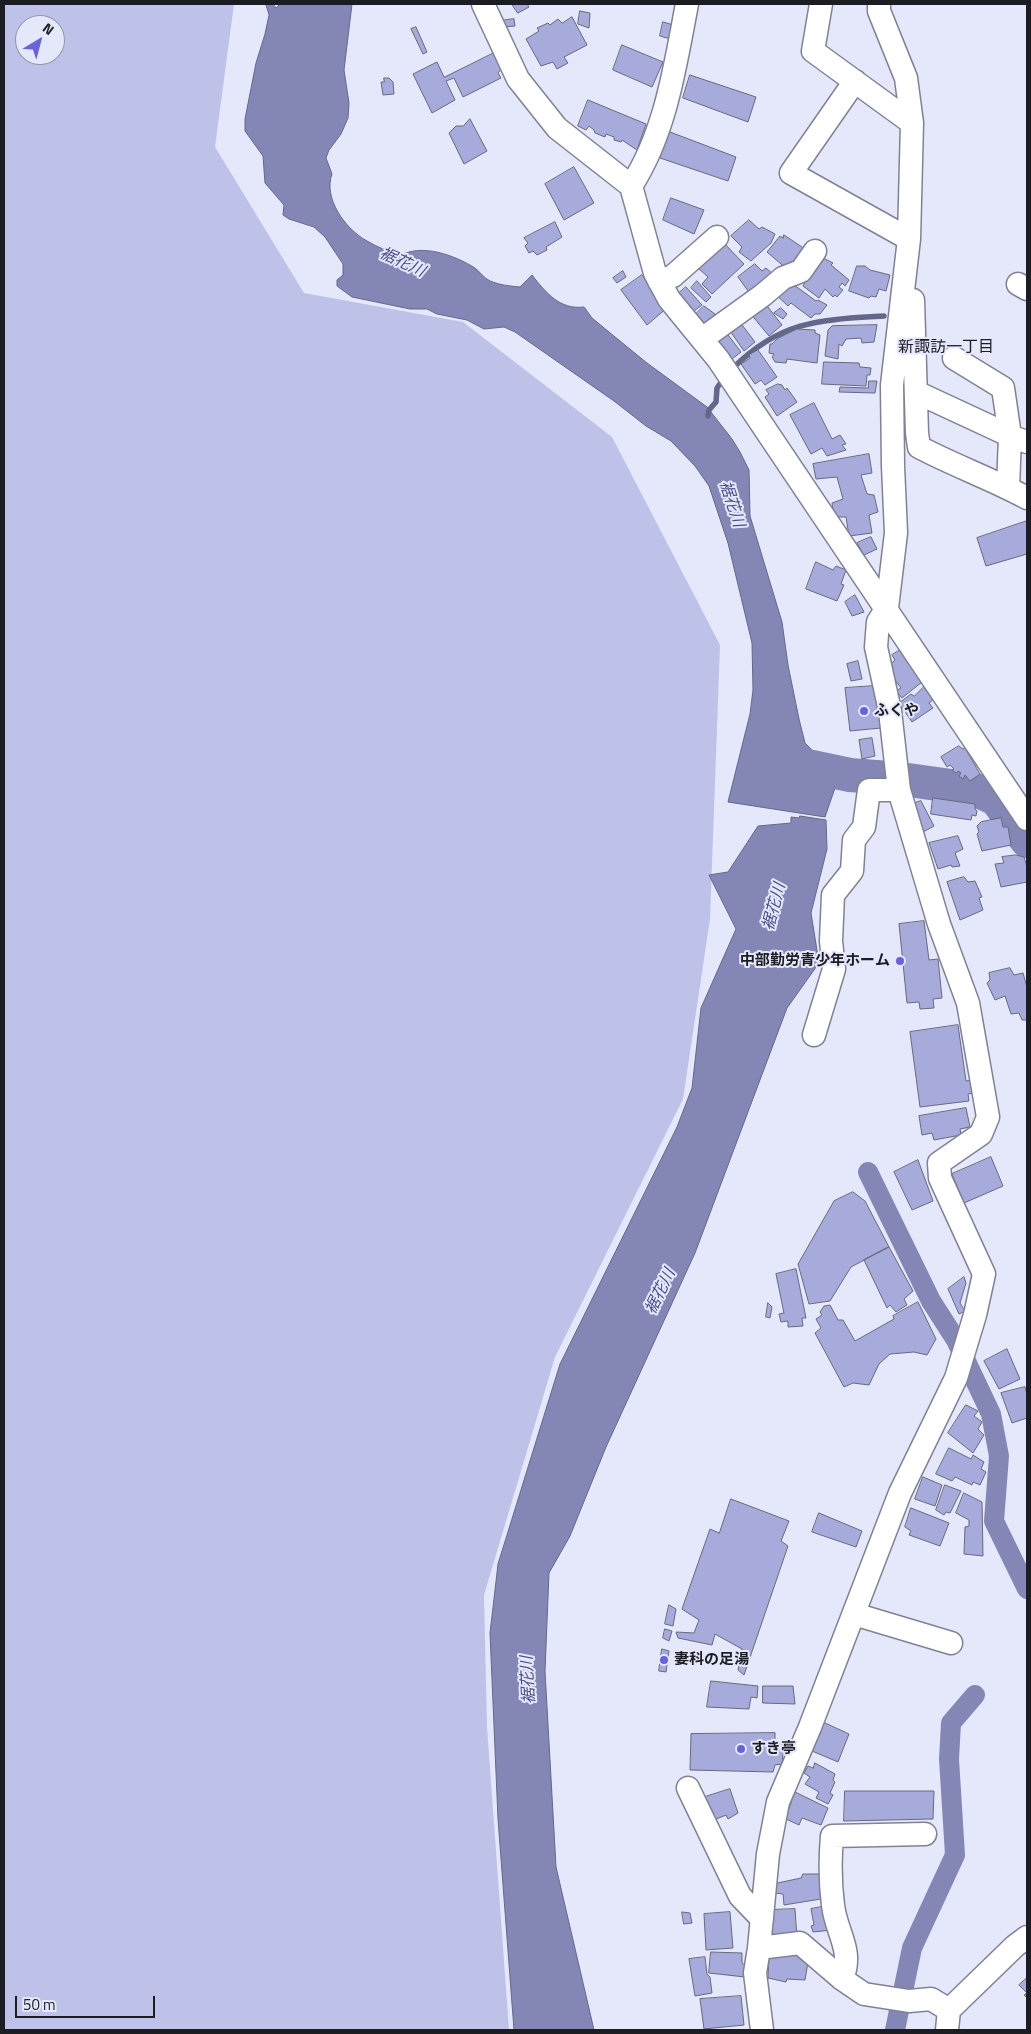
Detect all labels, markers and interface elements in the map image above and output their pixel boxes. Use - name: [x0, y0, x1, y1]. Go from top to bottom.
- north arrow: [15, 15, 65, 65]
- text: N: [39, 17, 59, 40]
- water label: 裾花川: [376, 244, 428, 282]
- district label: 新諏訪一丁目: [898, 338, 994, 358]
- water label: 裾花川: [714, 478, 748, 530]
- place label: ふくや: [874, 702, 919, 720]
- marker: ふくや: [858, 705, 870, 717]
- water label: 裾花川: [760, 881, 790, 933]
- place label: 中部勤労青少年ホーム: [740, 952, 890, 970]
- marker: 中部勤労青少年ホーム: [894, 955, 906, 967]
- water label: 裾花川: [642, 1266, 680, 1318]
- place label: 妻科の足湯: [674, 1651, 749, 1669]
- marker: 妻科の足湯: [658, 1654, 670, 1666]
- water label: 裾花川: [518, 1656, 540, 1704]
- place label: すき亭: [751, 1740, 796, 1758]
- marker: すき亭: [735, 1743, 747, 1755]
- scale bar: [18, 1986, 158, 2018]
- text: 50 m: [23, 1993, 56, 2016]

